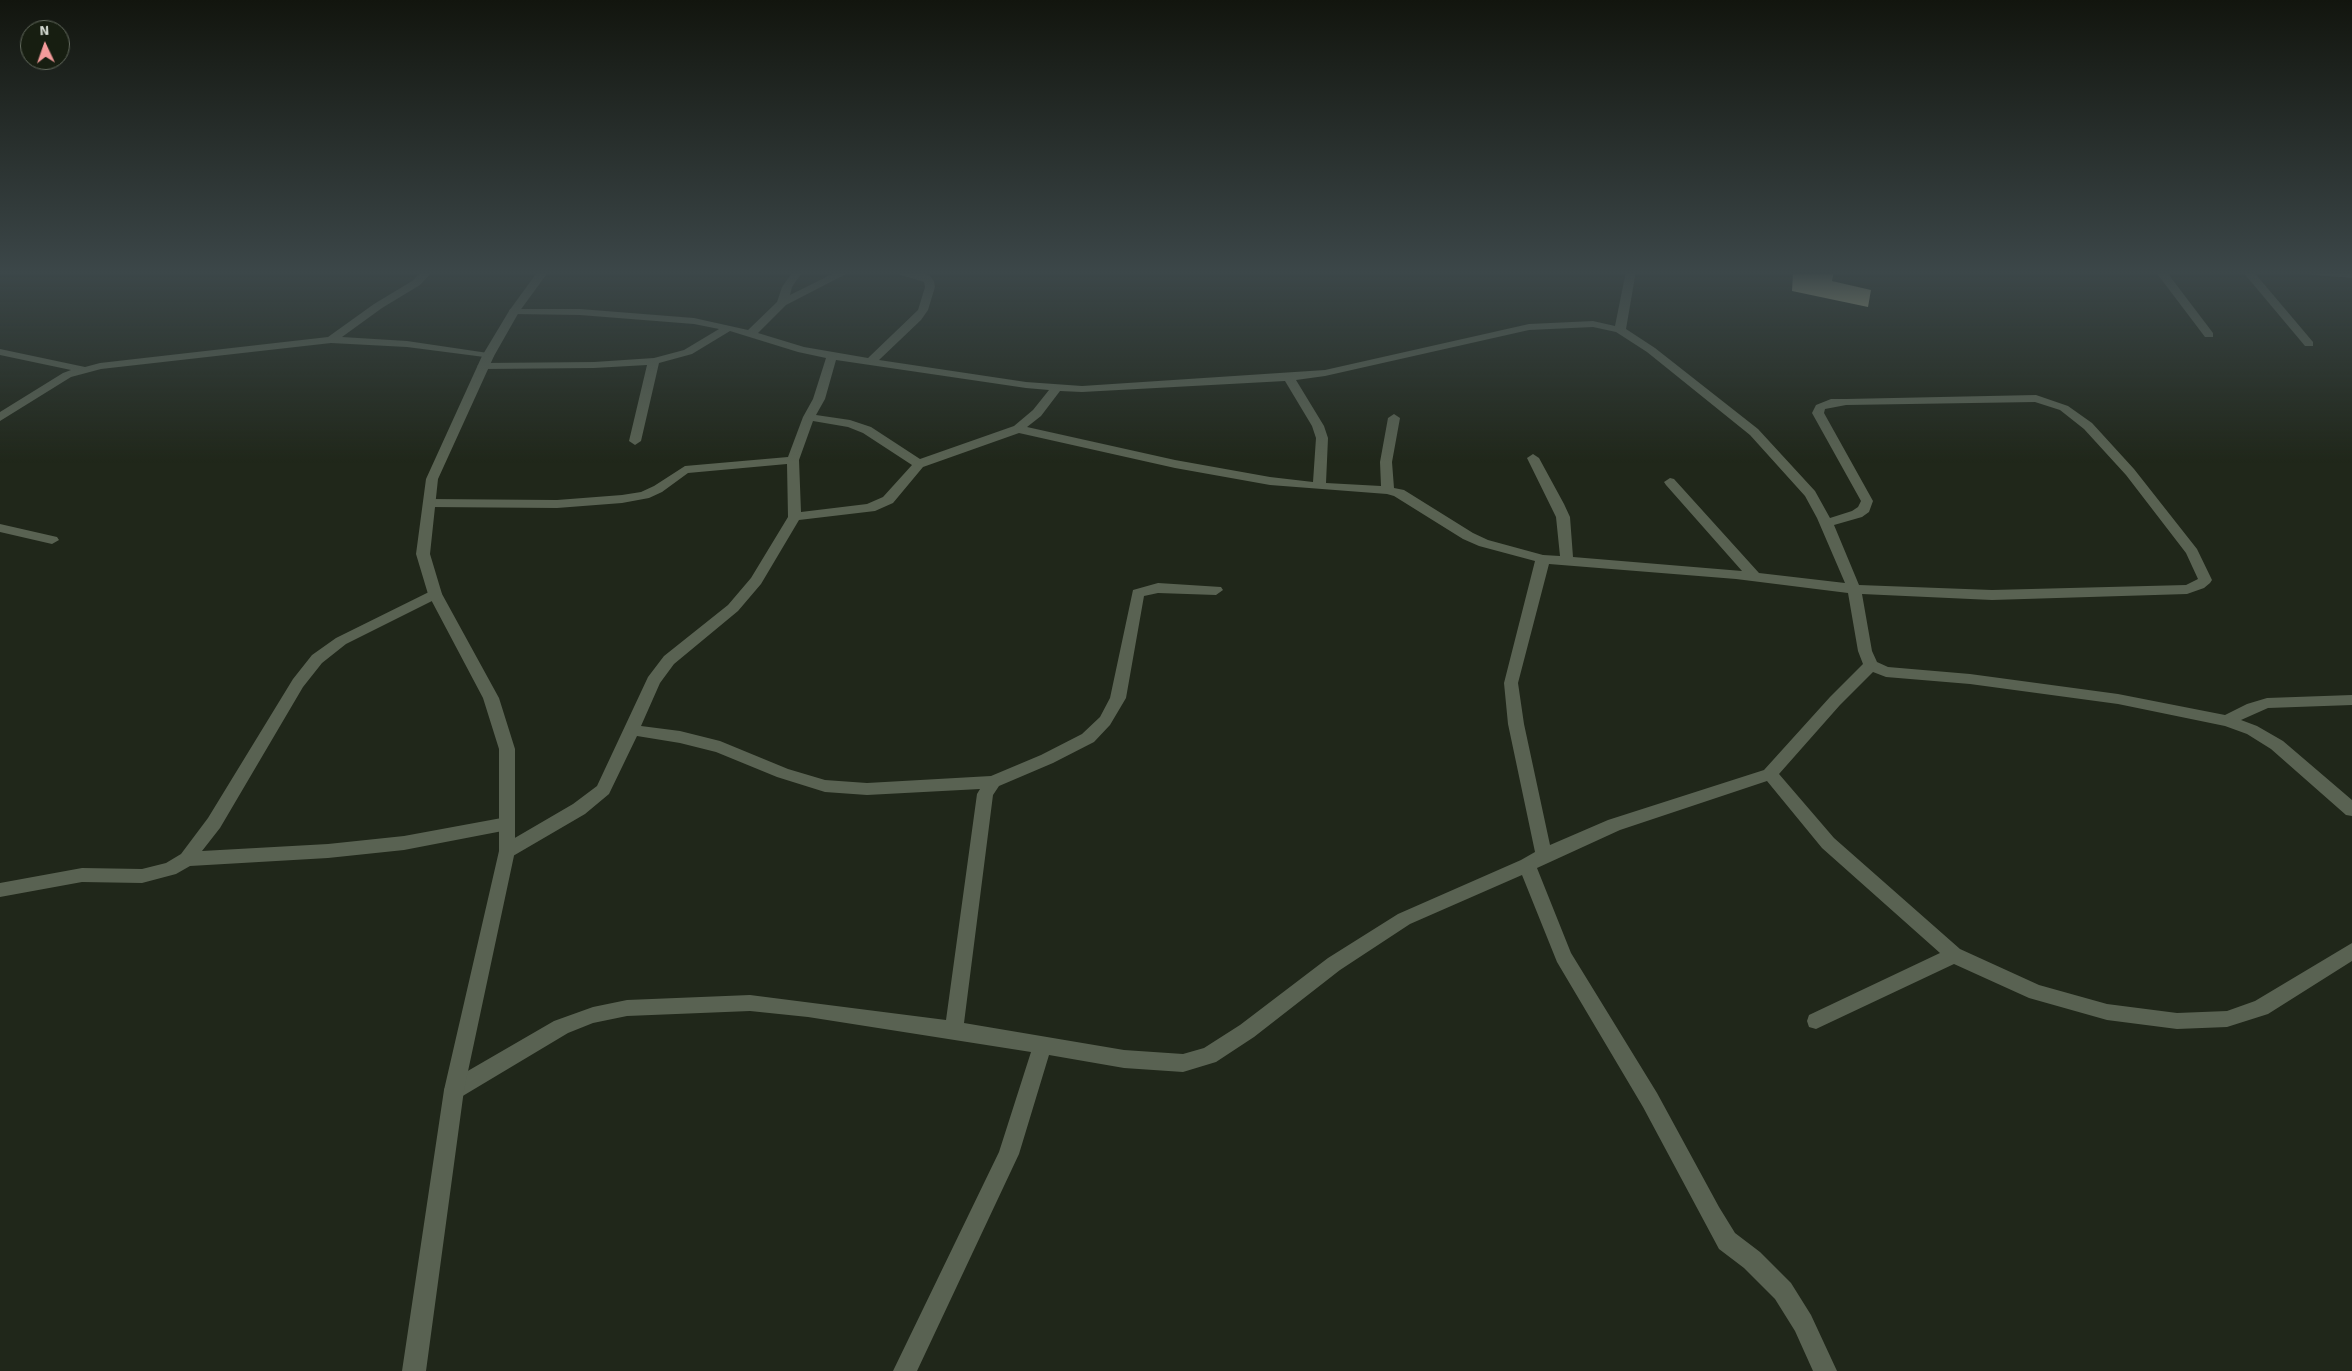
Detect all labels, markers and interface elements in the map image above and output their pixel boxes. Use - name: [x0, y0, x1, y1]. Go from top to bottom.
- north arrow: [20, 20, 70, 70]
- text: N: [39, 22, 50, 39]

